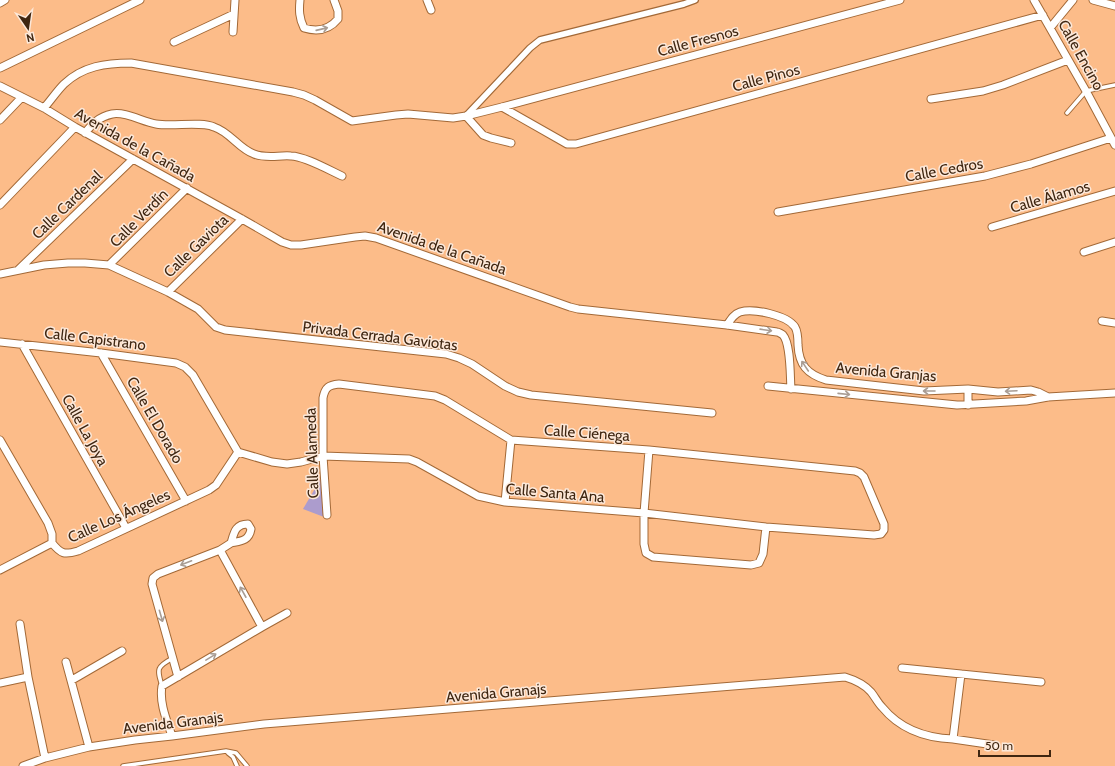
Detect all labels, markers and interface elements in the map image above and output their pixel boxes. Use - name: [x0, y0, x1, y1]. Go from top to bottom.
- north arrow: [8, 8, 48, 48]
- street label: Calle Encino: [1054, 17, 1108, 93]
- street label: Calle Fresnos: [656, 22, 740, 60]
- one-way arrow: [315, 24, 328, 32]
- text: N: [25, 30, 36, 45]
- street label: Calle Pinos: [730, 60, 802, 96]
- street label: Avenida de la Cañada: [72, 104, 199, 186]
- street label: Calle Cedros: [904, 154, 984, 186]
- street label: Calle Cardenal: [28, 167, 106, 243]
- street label: Calle Álamos: [1008, 176, 1092, 217]
- street label: Calle Verdín: [106, 185, 172, 251]
- street label: Calle Gaviota: [160, 210, 232, 281]
- street label: Avenida de la Cañada: [375, 217, 510, 279]
- street label: Privada Cerrada Gaviotas: [301, 318, 459, 354]
- street label: Calle Capistrano: [43, 324, 147, 354]
- one-way arrow: [759, 326, 772, 334]
- street label: Avenida Granjas: [835, 359, 937, 385]
- one-way arrow: [801, 361, 809, 372]
- street label: Calle El Dorado: [123, 373, 187, 467]
- one-way arrow: [923, 387, 936, 395]
- one-way arrow: [1005, 387, 1018, 394]
- one-way arrow: [837, 390, 850, 398]
- street label: Calle La Joya: [58, 391, 112, 470]
- street label: Calle Alameda: [301, 407, 323, 499]
- street label: Calle Ciénega: [544, 421, 631, 445]
- street label: Calle Santa Ana: [505, 480, 606, 506]
- street label: Calle Los Ángeles: [65, 485, 173, 547]
- one-way arrow: [181, 560, 193, 568]
- one-way arrow: [239, 587, 247, 599]
- one-way arrow: [158, 609, 165, 622]
- one-way arrow: [205, 652, 217, 660]
- street label: Avenida Granajs: [445, 680, 547, 706]
- street label: Avenida Granajs: [122, 708, 224, 738]
- scale bar: [979, 732, 1050, 758]
- text: 50 m: [985, 738, 1013, 753]

